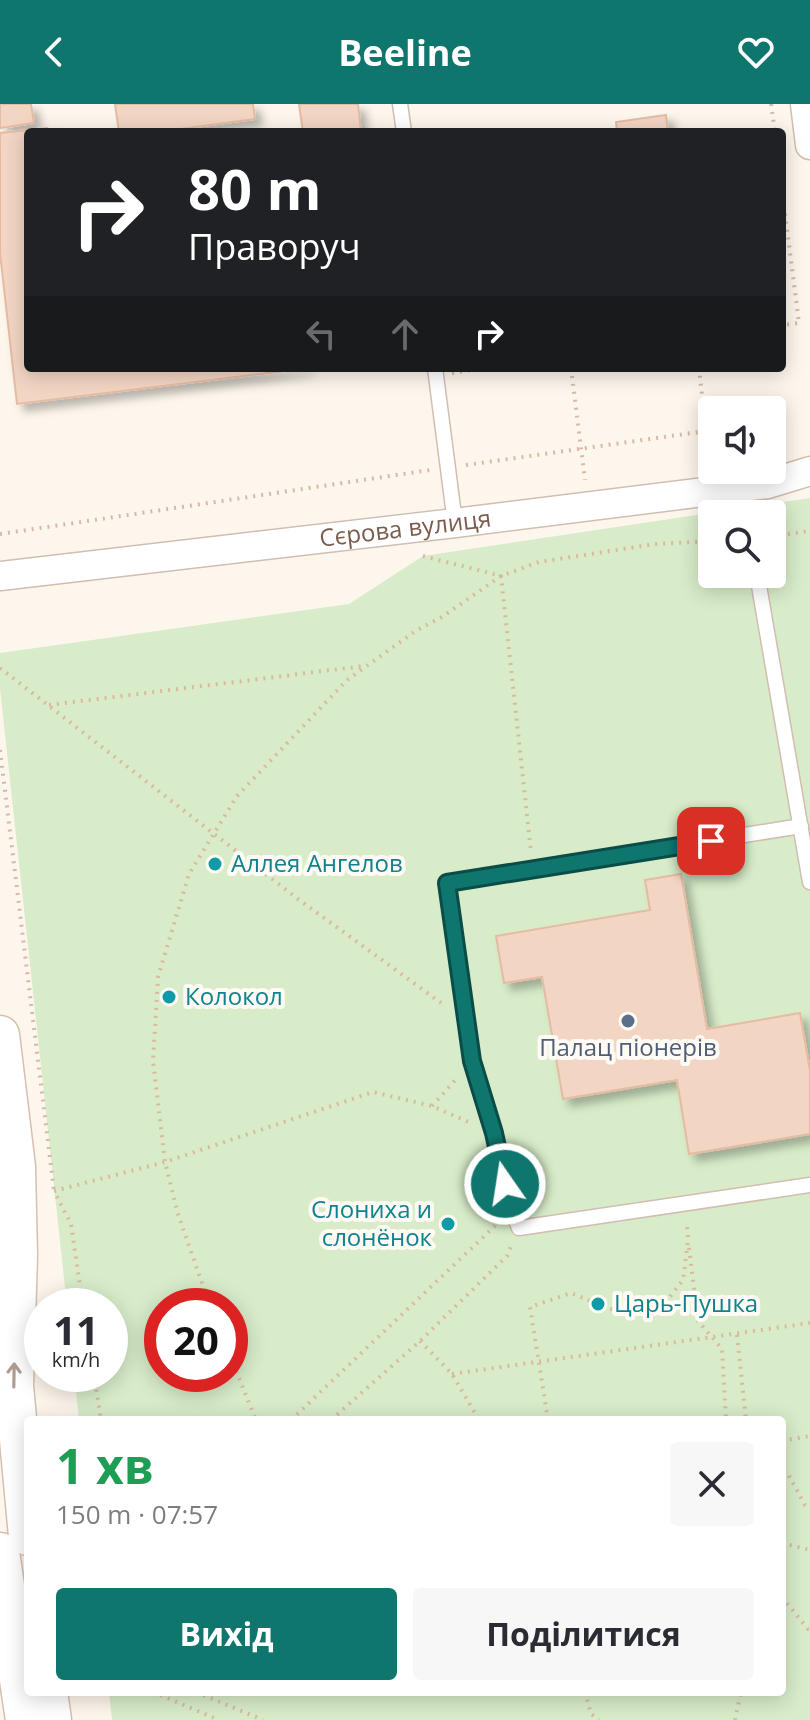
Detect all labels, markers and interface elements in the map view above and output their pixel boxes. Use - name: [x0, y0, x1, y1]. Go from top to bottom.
- text: Beeline: [338, 28, 472, 77]
- icon: back: [32, 30, 76, 74]
- icon: heart: [734, 30, 778, 74]
- text: 80 m: [188, 150, 322, 226]
- icon: right: [56, 160, 160, 264]
- text: Праворуч: [188, 222, 360, 271]
- icon: left: [299, 312, 343, 356]
- icon: ahead: [383, 312, 427, 356]
- icon: right: [467, 312, 511, 356]
- map controls: [698, 396, 786, 588]
- button: sound: [698, 396, 786, 484]
- button: search: [698, 500, 786, 588]
- street label: Сєрова вулиця: [317, 501, 493, 554]
- pin: [677, 807, 745, 875]
- icon: arrive: [689, 819, 733, 863]
- place label: Аллея Ангелов: [231, 846, 403, 879]
- marker: Аллея Ангелов: [206, 855, 224, 873]
- place label: Колокол: [185, 979, 283, 1012]
- marker: Колокол: [160, 988, 178, 1006]
- marker: Палац піонерів: [619, 1012, 637, 1030]
- place label: Палац піонерів: [539, 1030, 717, 1063]
- position arrow: [463, 1142, 547, 1226]
- place label: Слониха и слонёнок: [311, 1192, 433, 1253]
- marker: Слониха и слонёнок: [439, 1215, 457, 1233]
- place label: Царь-Пушка: [614, 1286, 758, 1319]
- speed limit sign: 20: [144, 1288, 248, 1392]
- marker: Царь-Пушка: [589, 1295, 607, 1313]
- text: 11: [53, 1302, 99, 1357]
- text: km/h: [52, 1346, 100, 1373]
- one-way arrow: [7, 1362, 22, 1389]
- text: 1 хв: [56, 1433, 154, 1498]
- button: close: [670, 1442, 754, 1526]
- text: 150 m · 07:57: [56, 1496, 218, 1532]
- button: Вихід: [56, 1588, 397, 1680]
- button: Поділитися: [413, 1588, 754, 1680]

